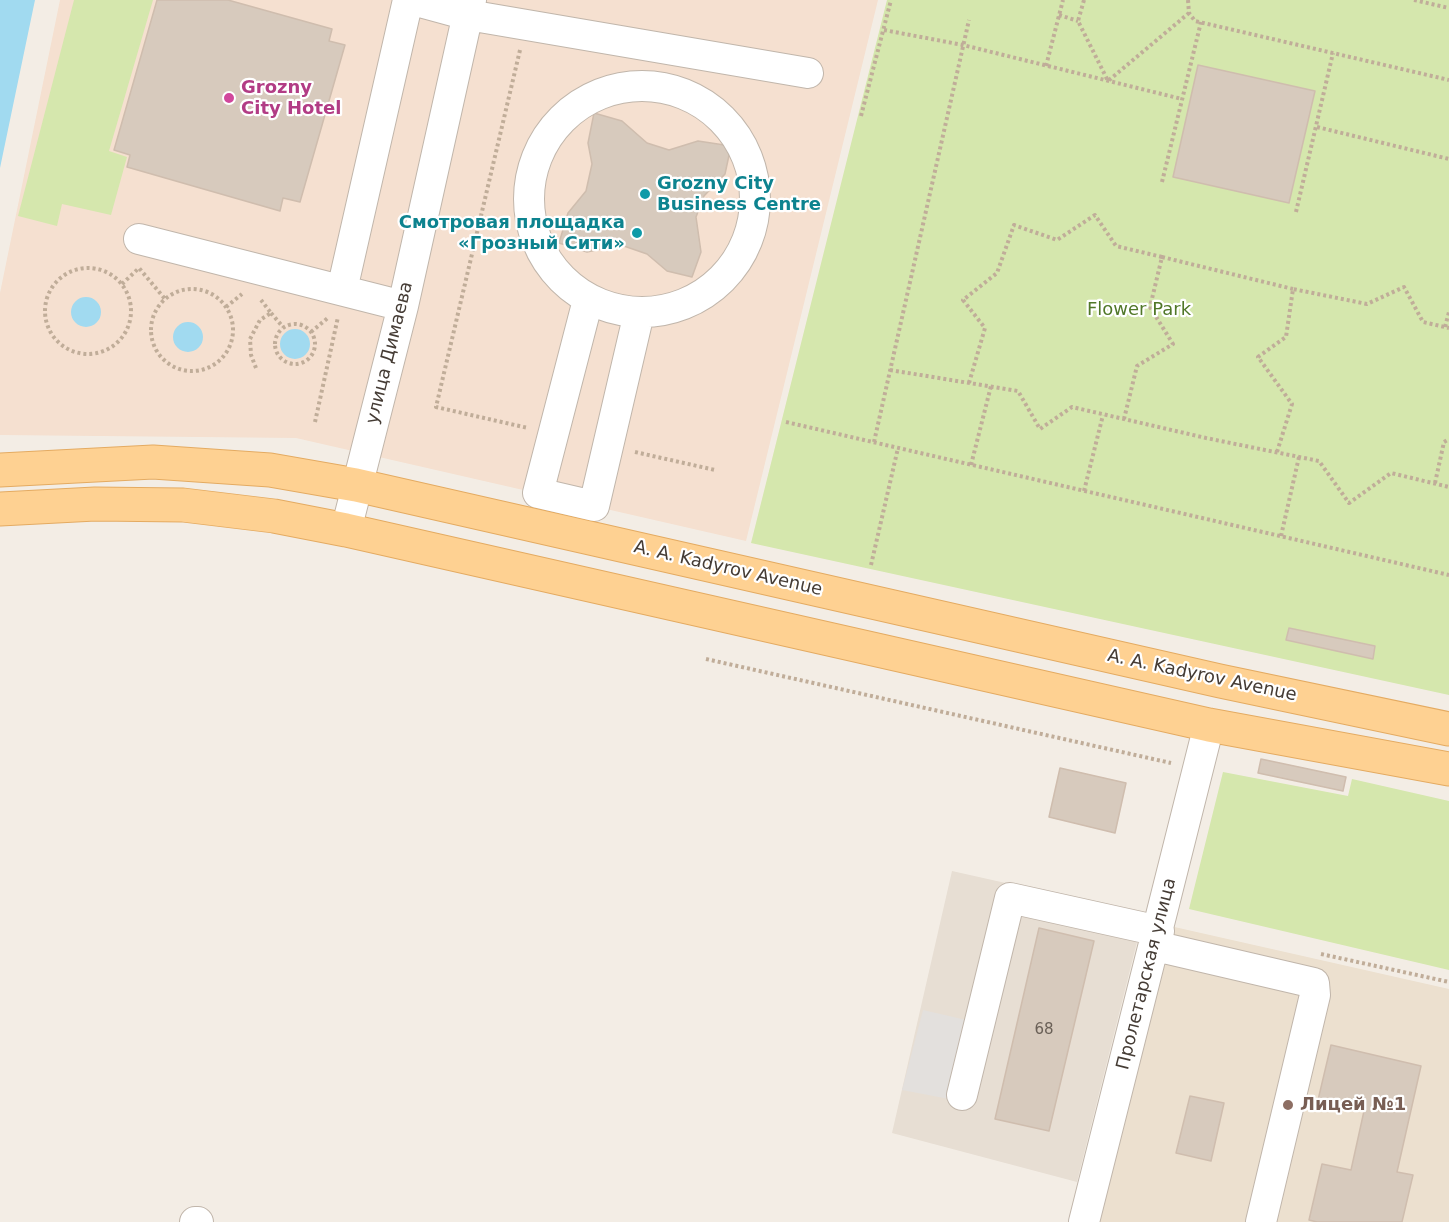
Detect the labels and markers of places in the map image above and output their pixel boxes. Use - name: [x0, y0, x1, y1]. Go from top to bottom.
- place label: Grozny City Hotel: [241, 77, 341, 119]
- marker: Grozny City Hotel: [222, 91, 236, 105]
- place label: Grozny City Business Centre: [657, 173, 821, 216]
- marker: Grozny City Business Centre: [638, 187, 652, 201]
- place label: Смотровая площадка «Грозный Сити»: [399, 212, 625, 254]
- marker: Смотровая площадка «Грозный Сити»: [630, 226, 644, 240]
- place label: Лицей №1: [1300, 1094, 1406, 1116]
- marker: Лицей №1: [1281, 1098, 1295, 1112]

